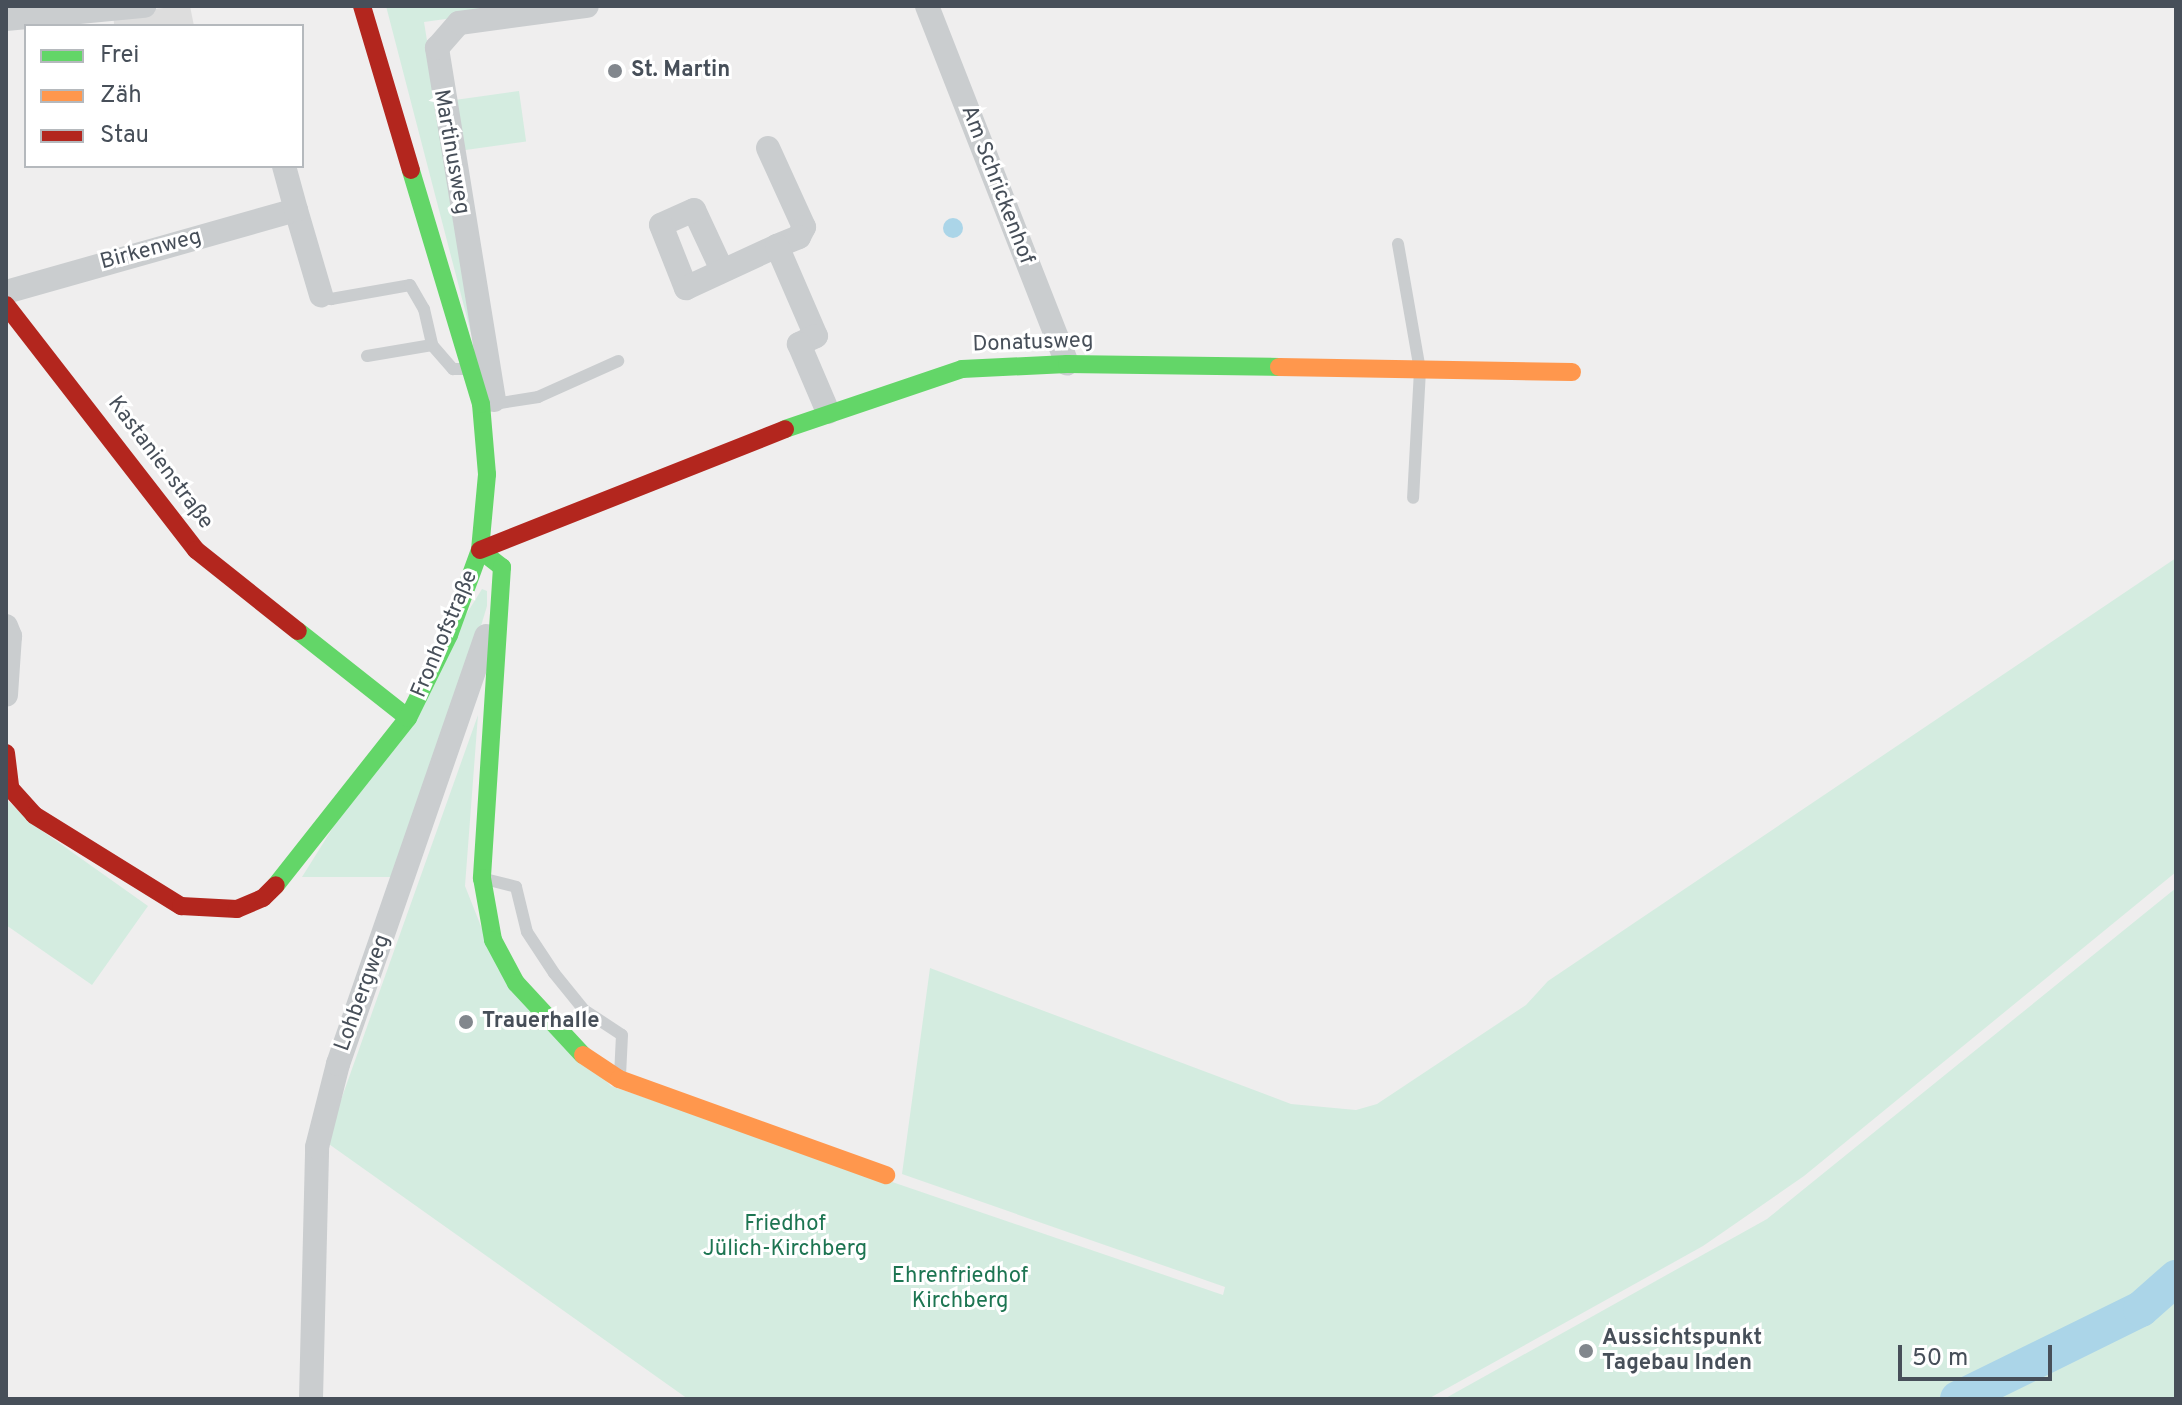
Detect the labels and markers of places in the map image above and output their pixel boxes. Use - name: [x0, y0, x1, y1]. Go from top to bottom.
- place label: St. Martin: [631, 58, 730, 84]
- marker: St. Martin: [606, 62, 624, 80]
- place label: Trauerhalle: [482, 1009, 600, 1035]
- marker: Trauerhalle: [457, 1013, 475, 1031]
- place label: Aussichtspunkt Tagebau Inden: [1602, 1325, 1762, 1376]
- marker: Aussichtspunkt Tagebau Inden: [1577, 1342, 1595, 1360]

